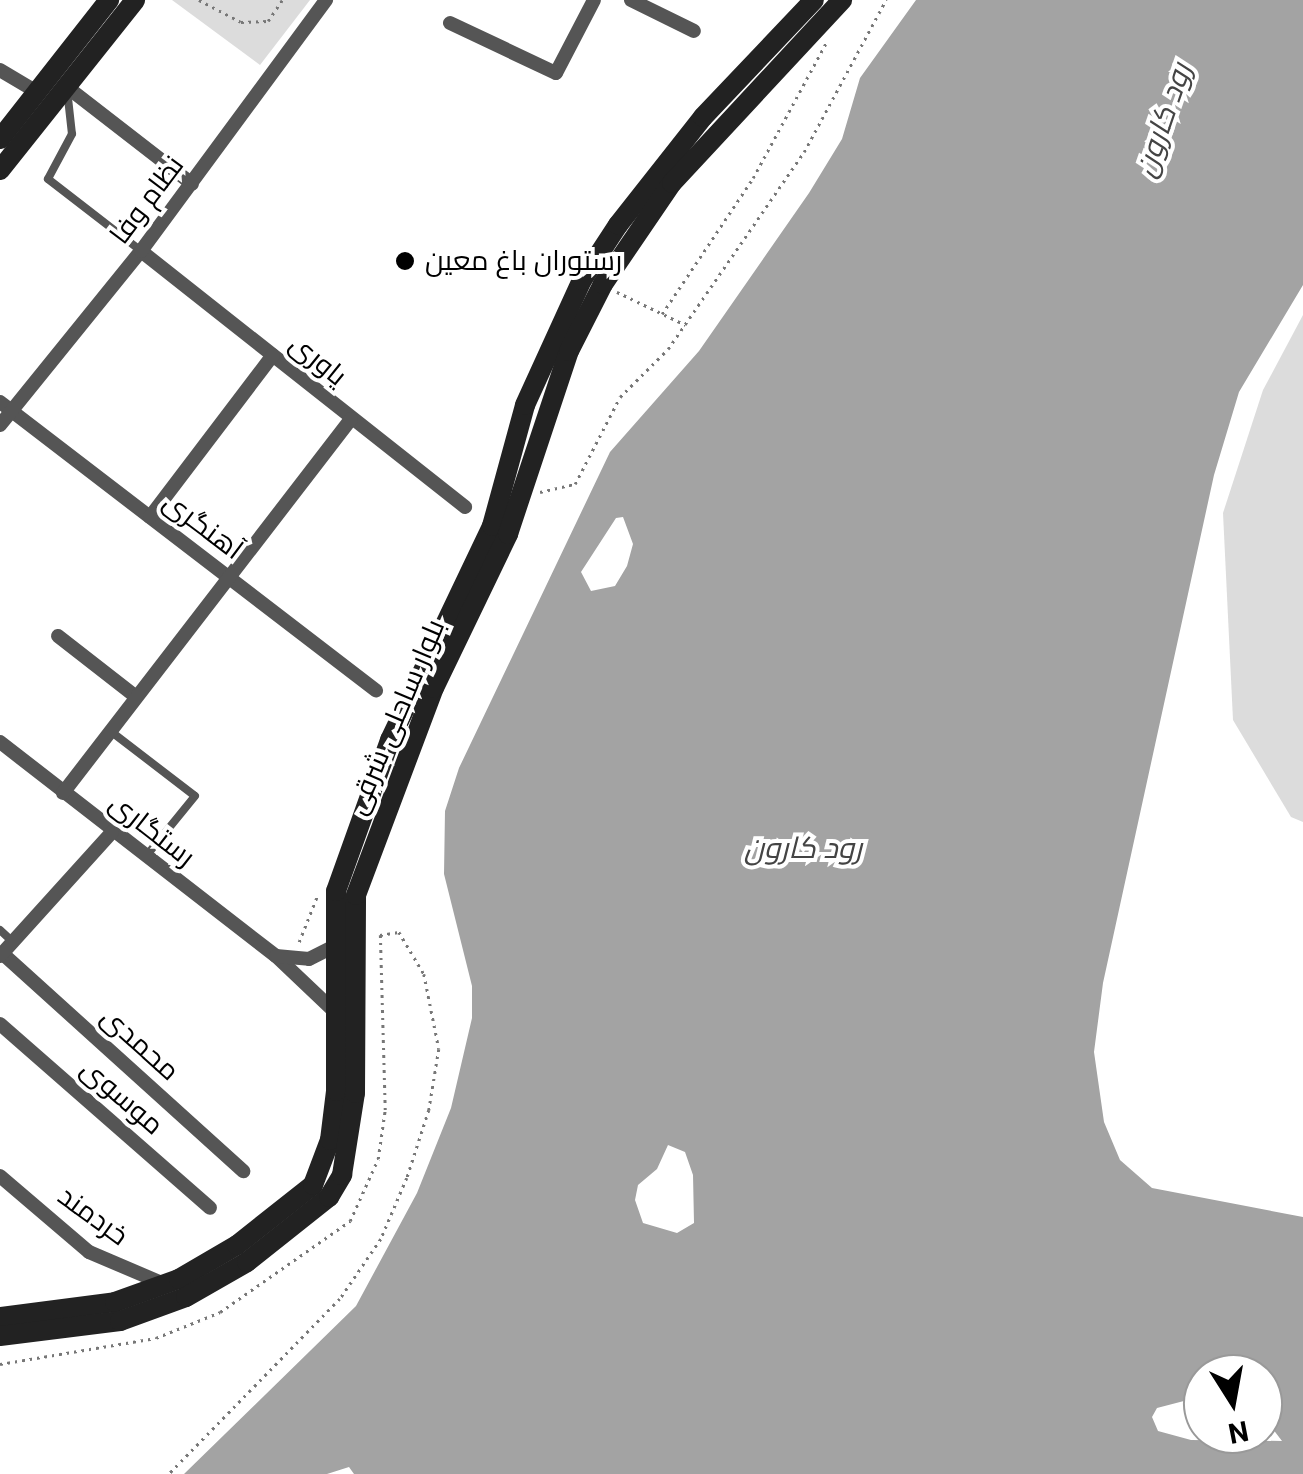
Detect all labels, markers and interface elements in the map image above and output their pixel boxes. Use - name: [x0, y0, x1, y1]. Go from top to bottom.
- water label: رود کارون: [1127, 58, 1199, 182]
- street label: نظام وفا: [103, 149, 191, 251]
- place label: رستوران باغ معین: [425, 244, 622, 278]
- marker: رستوران باغ معین: [394, 250, 416, 272]
- street label: یاوری: [283, 327, 353, 393]
- street label: آهنگری: [156, 485, 250, 567]
- street label: بلوار ساحلی شرقی: [340, 614, 452, 820]
- street label: رستگاری: [103, 786, 201, 874]
- water label: رود کارون: [744, 830, 862, 866]
- street label: محمدی: [94, 1000, 186, 1088]
- street label: موسوی: [74, 1052, 170, 1142]
- street label: خردمند: [51, 1179, 135, 1253]
- north arrow: [1183, 1354, 1283, 1454]
- text: N: [1226, 1414, 1251, 1450]

